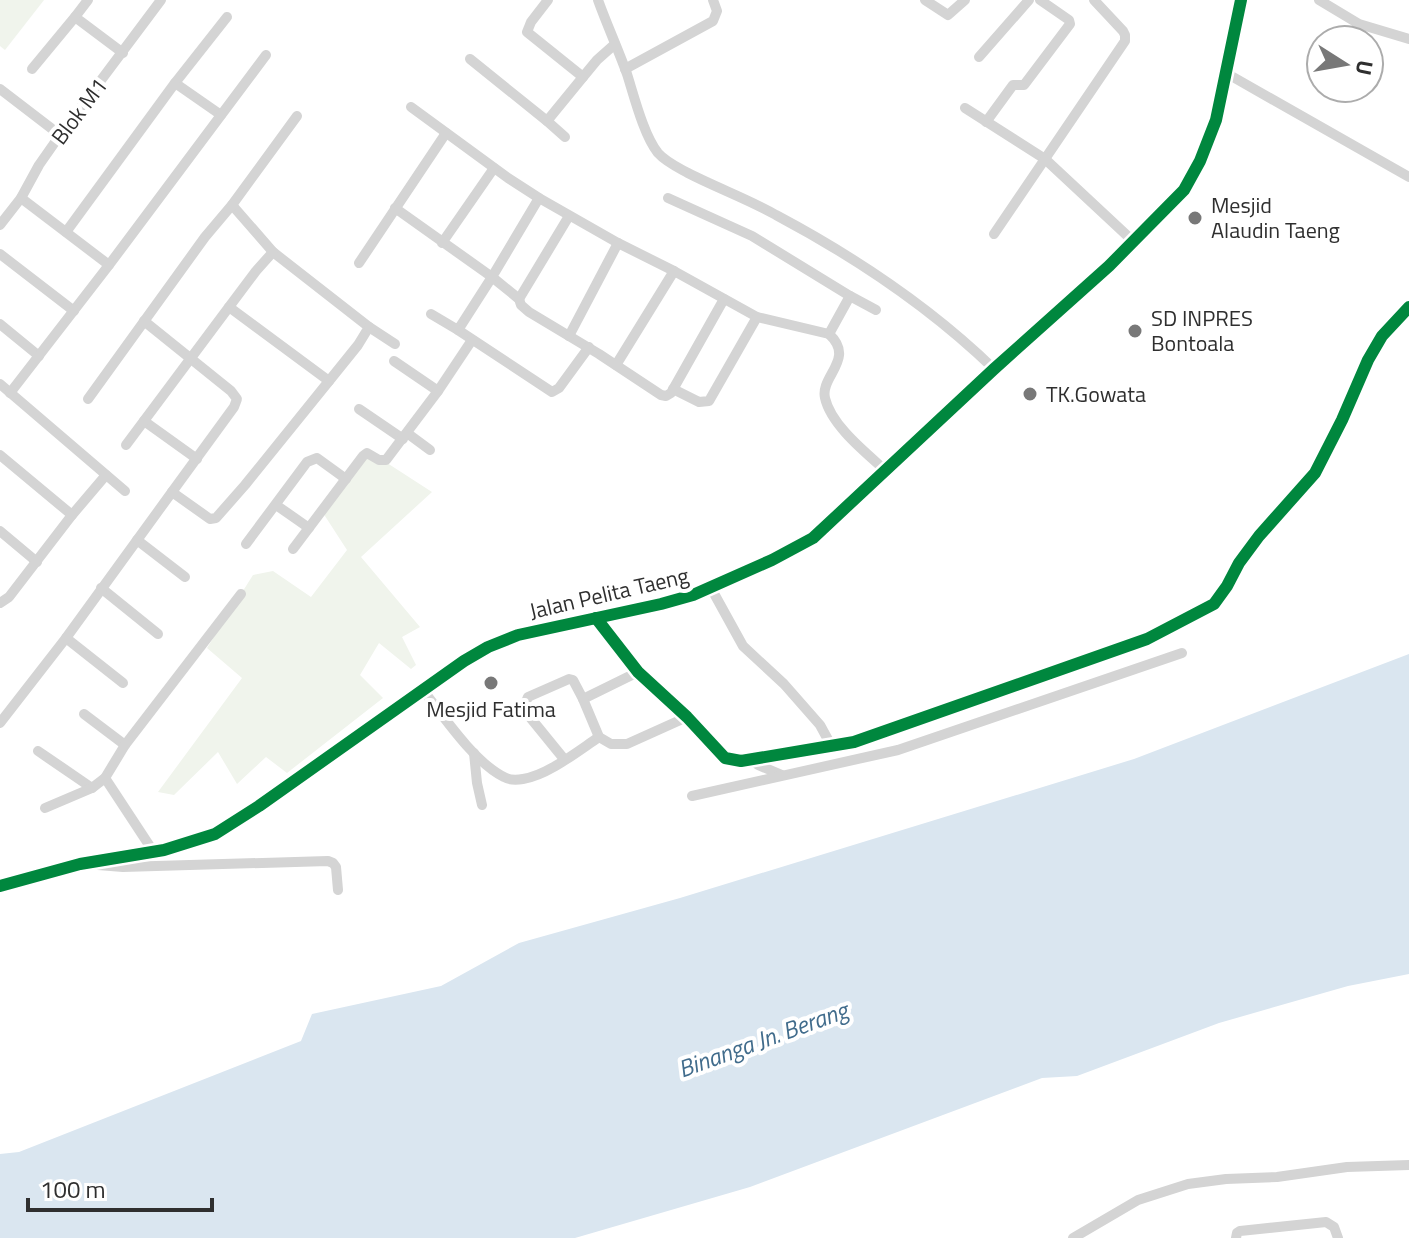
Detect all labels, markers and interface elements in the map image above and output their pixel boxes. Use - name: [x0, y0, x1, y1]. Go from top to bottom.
- north arrow: [1305, 24, 1385, 104]
- text: U: [1347, 58, 1383, 78]
- street label: Blok M1: [42, 70, 116, 152]
- place label: Mesjid Alaudin Taeng: [1211, 188, 1340, 247]
- marker: Mesjid Alaudin Taeng: [1186, 209, 1204, 227]
- place label: SD INPRES Bontoala: [1151, 301, 1253, 360]
- marker: SD INPRES Bontoala: [1126, 322, 1144, 340]
- place label: TK.Gowata: [1046, 377, 1146, 411]
- marker: TK.Gowata: [1021, 385, 1039, 403]
- street label: Jalan Pelita Taeng: [526, 558, 692, 628]
- marker: Mesjid Fatima: [482, 674, 500, 692]
- place label: Mesjid Fatima: [426, 692, 556, 726]
- water label: Binanga Jn. Berang: [673, 991, 855, 1086]
- scale bar: [28, 1162, 212, 1212]
- text: 100 m: [40, 1171, 106, 1207]

